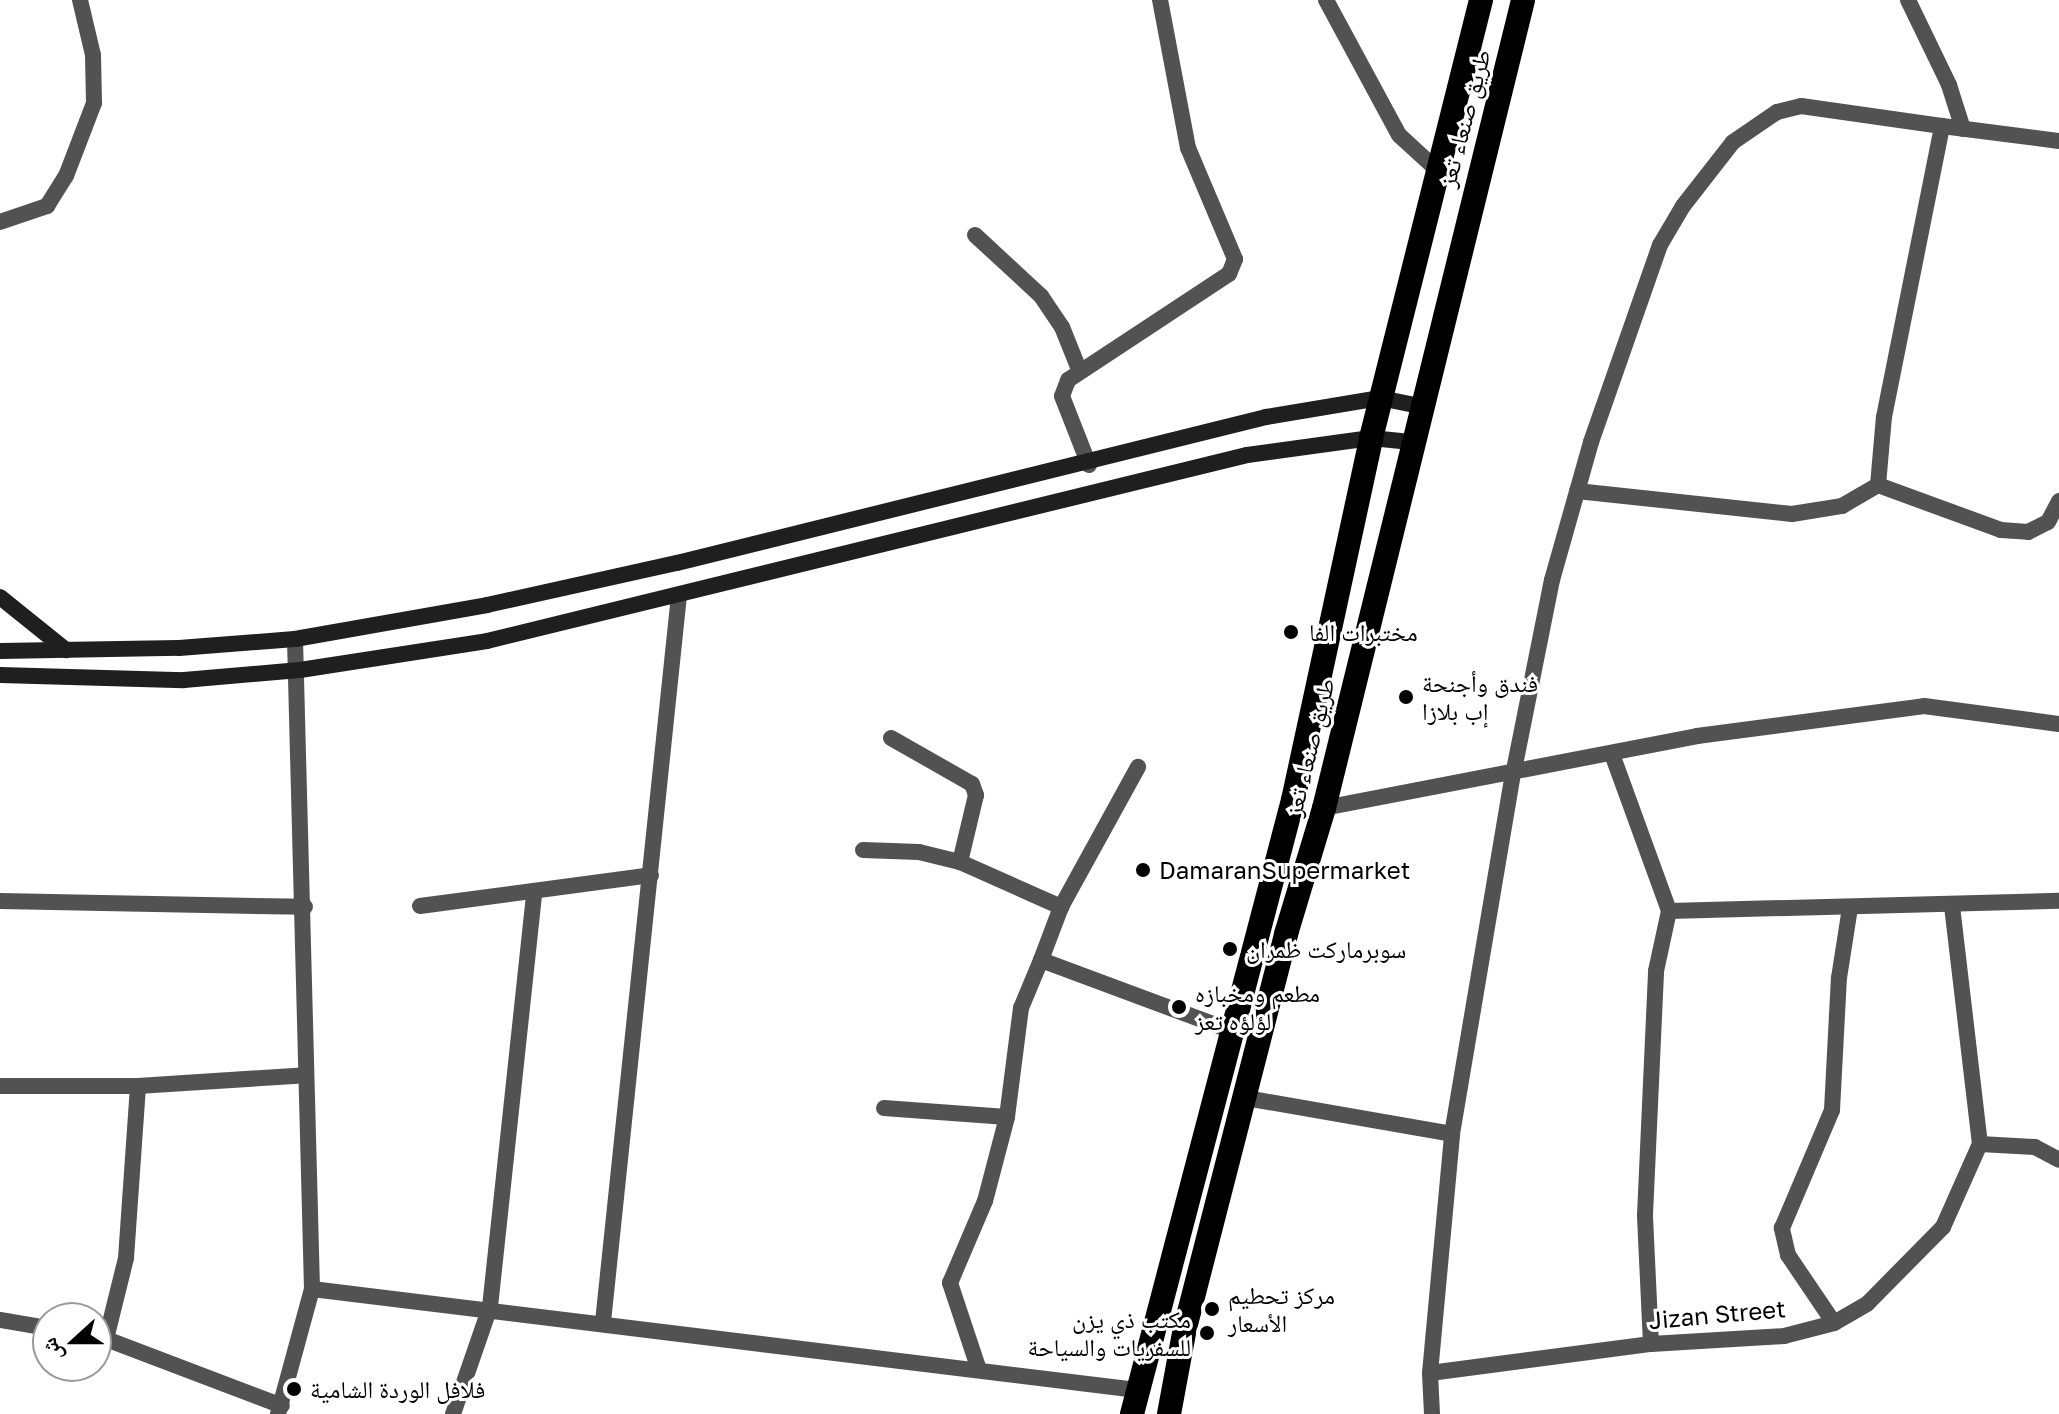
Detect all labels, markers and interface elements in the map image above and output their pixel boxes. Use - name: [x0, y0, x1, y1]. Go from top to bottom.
- street label: طريق صنعاء تعز: [1432, 46, 1496, 190]
- place label: مختبرات الفا: [1309, 618, 1418, 646]
- marker: مختبرات الفا: [1280, 621, 1302, 643]
- place label: فندق وأجنحة إب بلازا: [1422, 669, 1538, 725]
- street label: طريق صنعاء تعز: [1278, 675, 1340, 819]
- marker: فندق وأجنحة إب بلازا: [1397, 688, 1415, 706]
- place label: DamaranSupermarket: [1159, 856, 1410, 884]
- marker: DamaranSupermarket: [1134, 861, 1152, 879]
- place label: سوبرماركت ظمران: [1246, 935, 1406, 963]
- marker: سوبرماركت ظمران: [1221, 940, 1239, 958]
- place label: مطعم ومخبازه لؤلؤه تعز: [1195, 979, 1320, 1035]
- marker: مطعم ومخبازه لؤلؤه تعز: [1170, 998, 1188, 1016]
- place label: مركز تحطيم الأسعار: [1228, 1281, 1335, 1337]
- street label: Jizan Street: [1647, 1294, 1787, 1334]
- marker: مركز تحطيم الأسعار: [1203, 1300, 1221, 1318]
- north arrow: [32, 1302, 112, 1382]
- place label: مكتب ذي يزن للسفريات والسياحة: [1028, 1305, 1191, 1361]
- marker: مكتب ذي يزن للسفريات والسياحة: [1198, 1324, 1216, 1342]
- text: ش: [34, 1334, 68, 1366]
- place label: فلافل الوردة الشامية: [310, 1375, 485, 1403]
- marker: فلافل الوردة الشامية: [285, 1380, 303, 1398]

